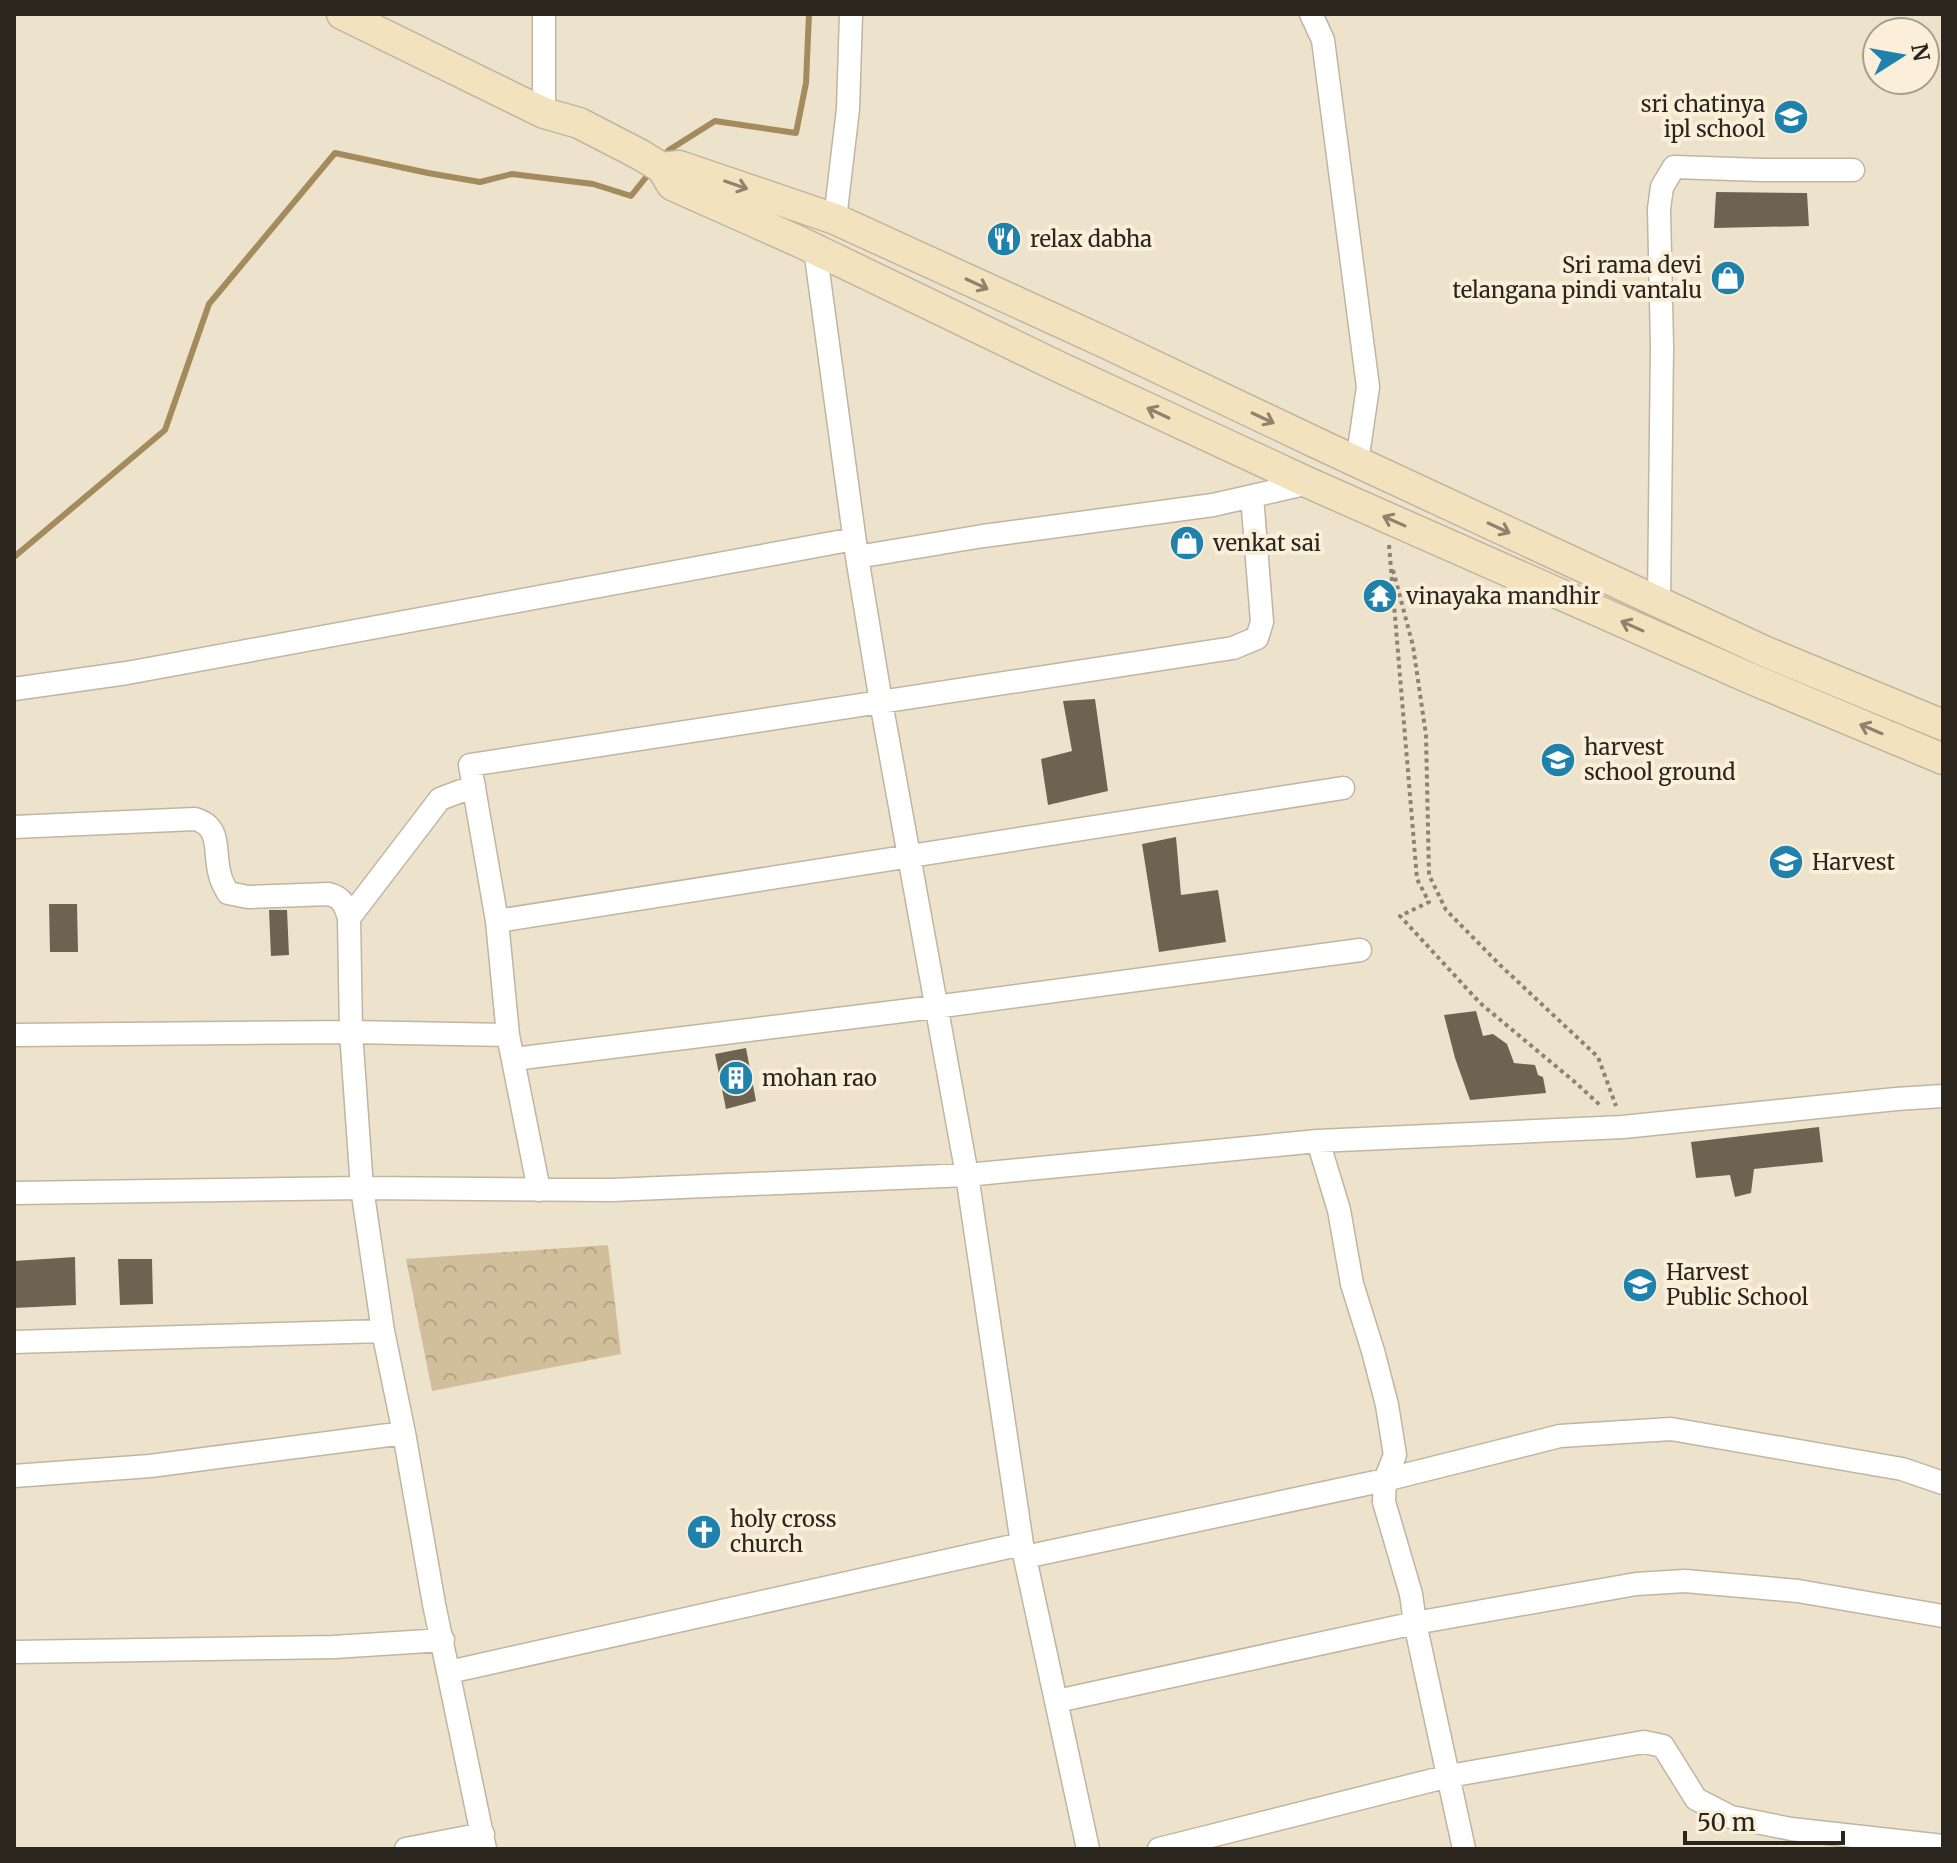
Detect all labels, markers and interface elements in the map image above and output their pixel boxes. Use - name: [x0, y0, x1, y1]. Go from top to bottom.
- north arrow: [1861, 16, 1941, 96]
- text: N: [1905, 41, 1936, 64]
- place label: sri chatinya ipl school: [1641, 90, 1765, 143]
- school or university icon: sri chatinya ipl school: [1772, 98, 1810, 136]
- one-way arrow: [724, 179, 749, 194]
- restaurant icon: relax dabha: [985, 220, 1023, 258]
- place label: relax dabha: [1030, 225, 1152, 253]
- place label: Sri rama devi telangana pindi vantalu: [1452, 251, 1702, 304]
- shop icon: Sri rama devi telangana pindi vantalu: [1709, 259, 1747, 297]
- one-way arrow: [964, 277, 988, 292]
- one-way arrow: [1146, 405, 1170, 420]
- one-way arrow: [1251, 411, 1275, 426]
- one-way arrow: [1383, 513, 1407, 528]
- one-way arrow: [1486, 521, 1510, 536]
- shop icon: venkat sai: [1168, 524, 1206, 562]
- place label: venkat sai: [1212, 529, 1321, 557]
- temple icon: vinayaka mandhir: [1361, 577, 1399, 615]
- place label: vinayaka mandhir: [1405, 582, 1600, 610]
- one-way arrow: [1620, 618, 1645, 633]
- one-way arrow: [1859, 721, 1884, 735]
- place label: harvest school ground: [1584, 733, 1736, 786]
- school or university icon: harvest school ground: [1539, 741, 1577, 779]
- school or university icon: Harvest: [1767, 843, 1805, 881]
- place label: Harvest: [1812, 848, 1895, 876]
- building icon: mohan rao: [717, 1059, 755, 1097]
- place label: mohan rao: [762, 1064, 877, 1092]
- place label: Harvest Public School: [1666, 1258, 1809, 1311]
- school or university icon: Harvest Public School: [1621, 1266, 1659, 1304]
- place label: holy cross church: [730, 1505, 836, 1558]
- church icon: holy cross church: [685, 1513, 723, 1551]
- scale bar: [1685, 1795, 1843, 1845]
- text: 50 m: [1697, 1807, 1756, 1838]

